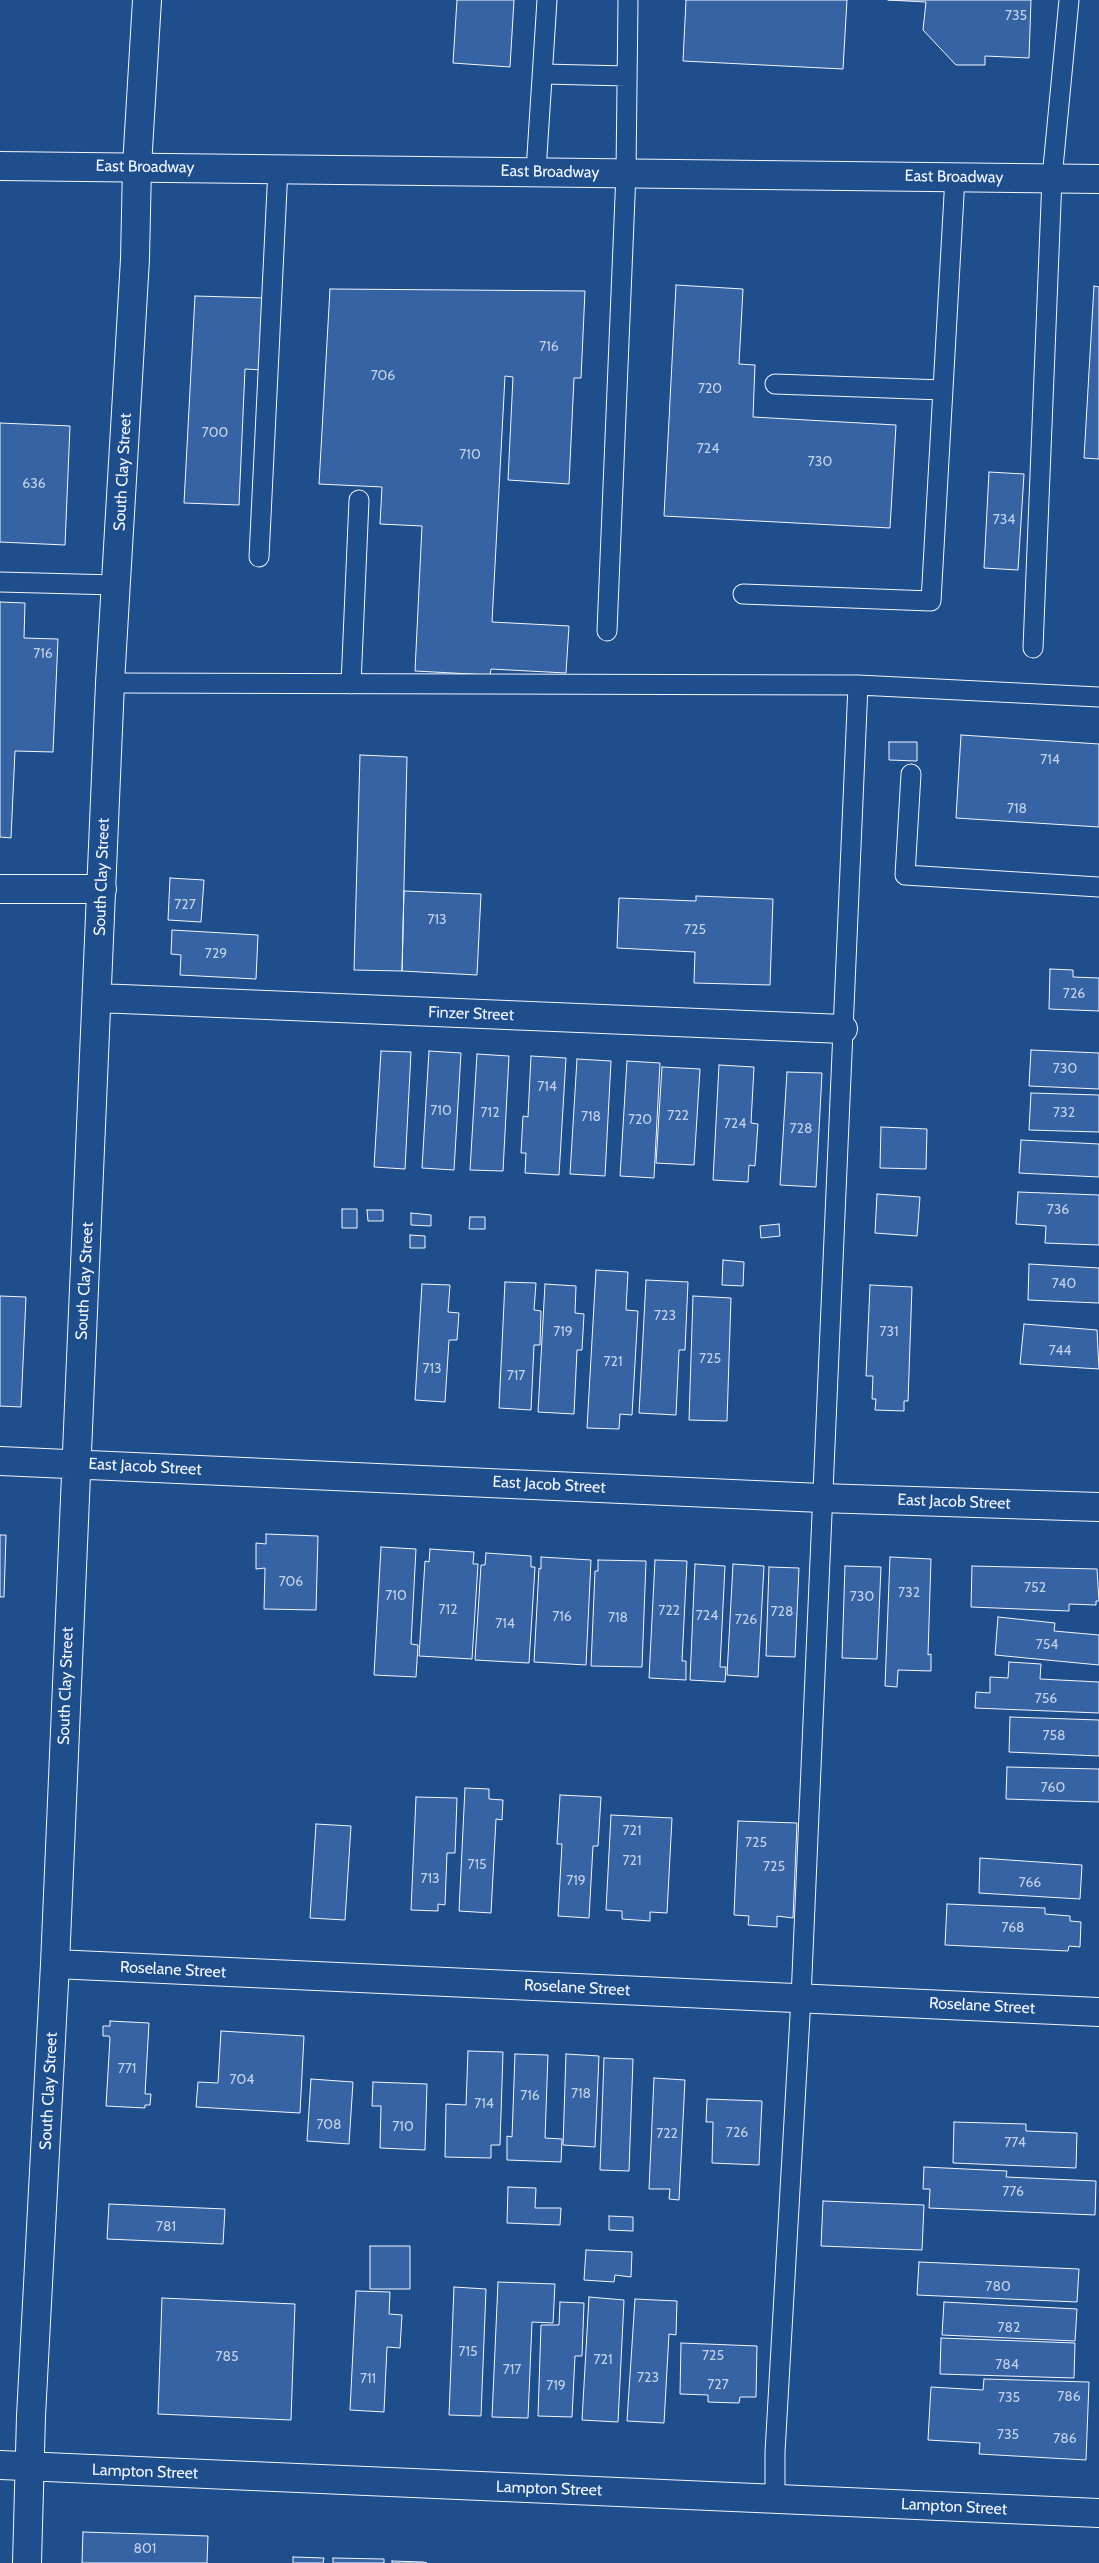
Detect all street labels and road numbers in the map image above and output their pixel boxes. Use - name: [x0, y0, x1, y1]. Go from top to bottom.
- street label: East Broadway: [95, 157, 195, 177]
- street label: East Broadway: [500, 162, 600, 182]
- street label: East Broadway: [904, 167, 1004, 187]
- street label: South Clay Street: [110, 413, 136, 531]
- street label: South Clay Street: [90, 818, 114, 936]
- street label: Finzer Street: [428, 1003, 514, 1025]
- street label: South Clay Street: [72, 1222, 98, 1340]
- street label: East Jacob Street: [88, 1454, 202, 1480]
- street label: East Jacob Street: [492, 1472, 606, 1498]
- street label: East Jacob Street: [897, 1490, 1011, 1514]
- street label: South Clay Street: [54, 1627, 78, 1745]
- street label: Roselane Street: [119, 1958, 227, 1982]
- street label: Roselane Street: [523, 1976, 631, 2000]
- street label: Roselane Street: [928, 1994, 1036, 2018]
- street label: South Clay Street: [36, 2032, 62, 2150]
- street label: Lampton Street: [92, 2461, 198, 2483]
- street label: Lampton Street: [496, 2478, 602, 2500]
- street label: Lampton Street: [900, 2495, 1008, 2519]

